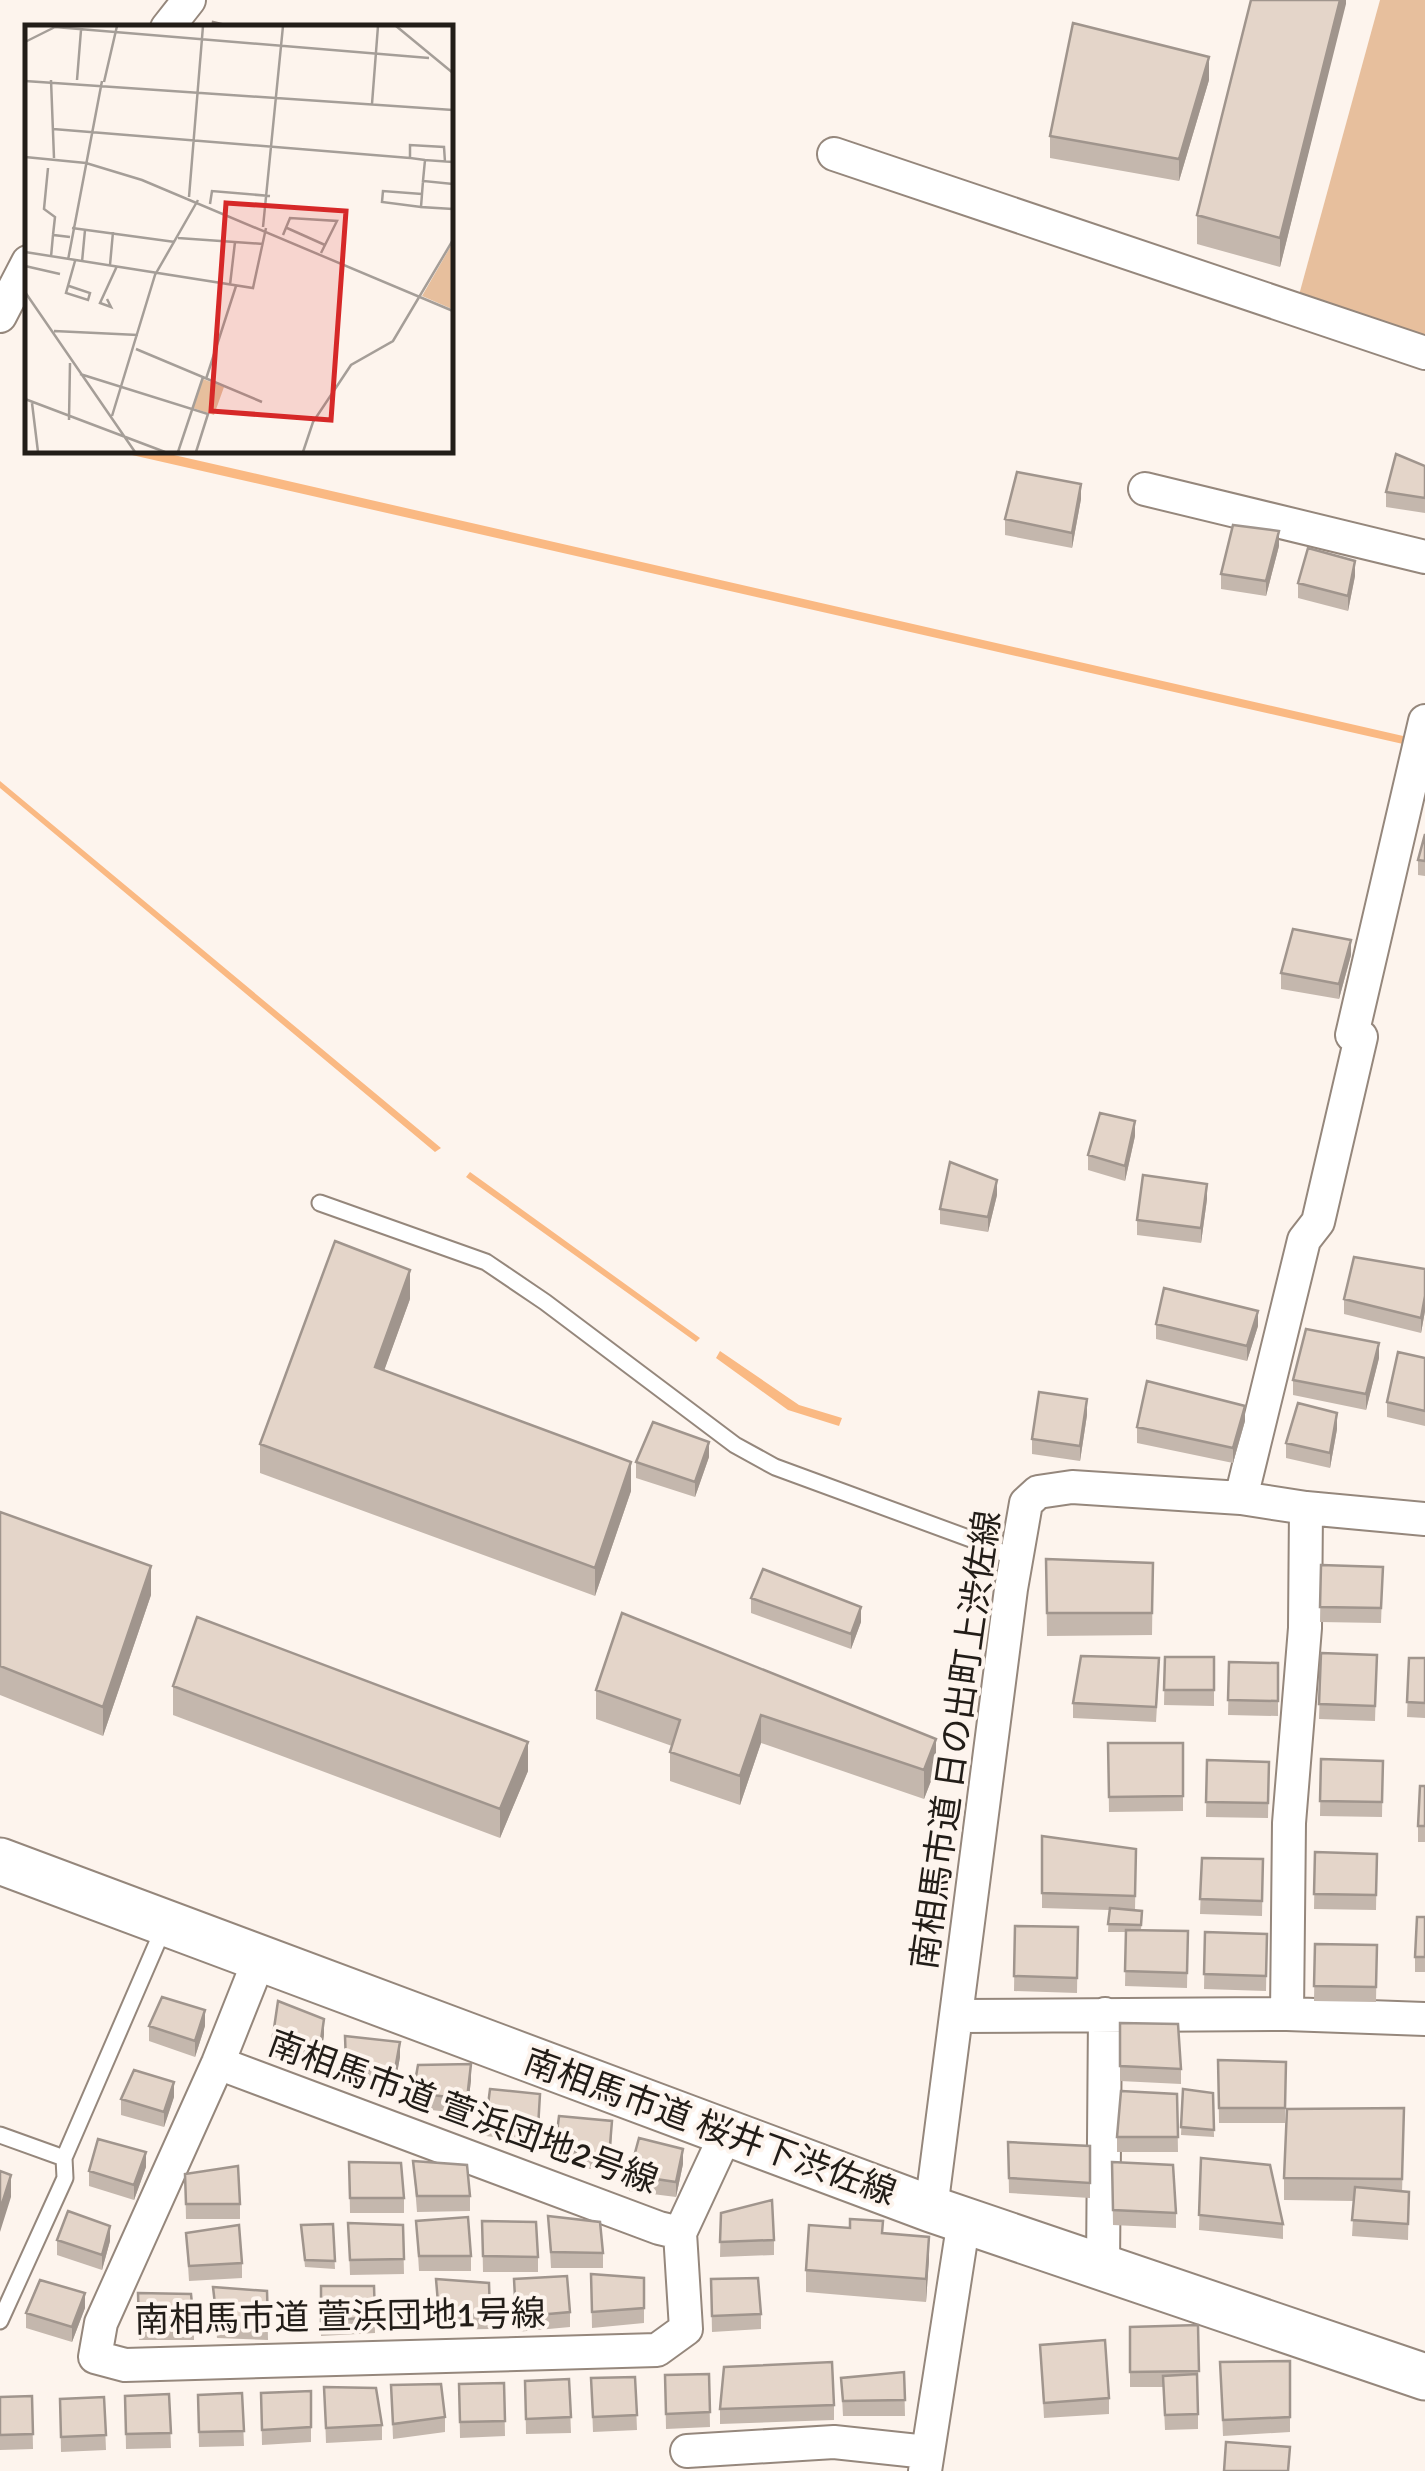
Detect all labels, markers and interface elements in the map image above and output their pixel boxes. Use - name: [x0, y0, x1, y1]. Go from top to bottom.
- inset map: [25, 25, 452, 452]
- street label: 南相馬市道 日の出町上渋佐線: [903, 1508, 1009, 1972]
- street label: 南相馬市道 萱浜団地2号線: [262, 2021, 664, 2203]
- street label: 南相馬市道 桜井下渋佐線: [518, 2040, 902, 2214]
- street label: 南相馬市道 萱浜団地1号線: [134, 2292, 546, 2342]

